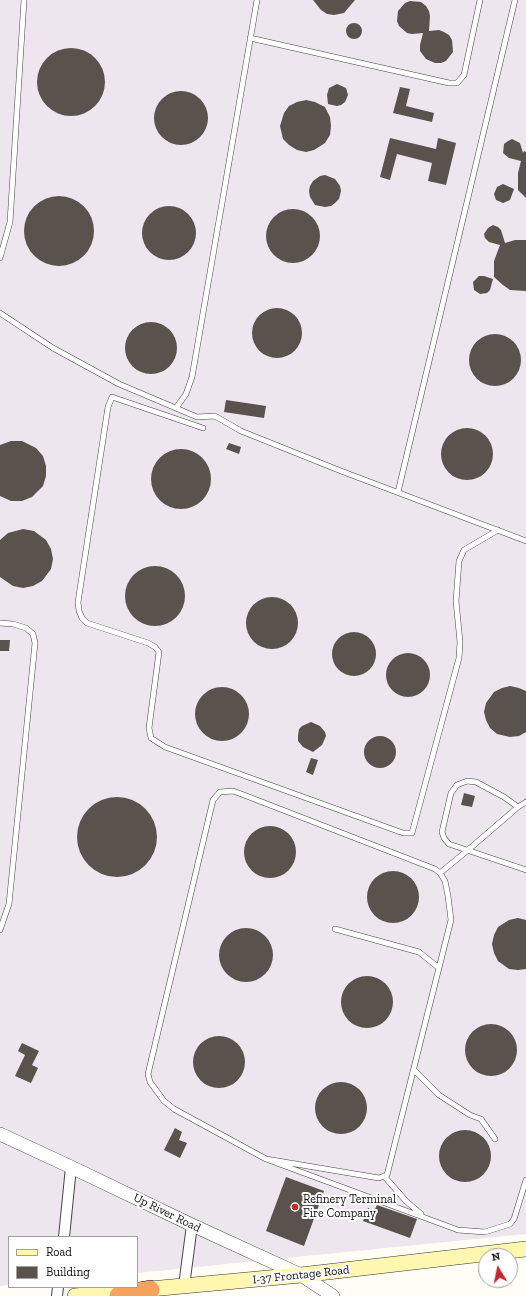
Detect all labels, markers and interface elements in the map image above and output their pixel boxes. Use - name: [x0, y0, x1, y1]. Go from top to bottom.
- street label: Up River Road: [131, 1190, 203, 1236]
- place label: Refinery Terminal Fire Company: [303, 1193, 396, 1221]
- marker: Refinery Terminal Fire Company: [290, 1202, 300, 1212]
- legend: [8, 1236, 138, 1288]
- text: Road: [46, 1245, 72, 1259]
- north arrow: [478, 1248, 518, 1288]
- text: N: [491, 1250, 501, 1264]
- street label: I-37 Frontage Road: [252, 1263, 350, 1287]
- text: Building: [46, 1265, 90, 1279]

